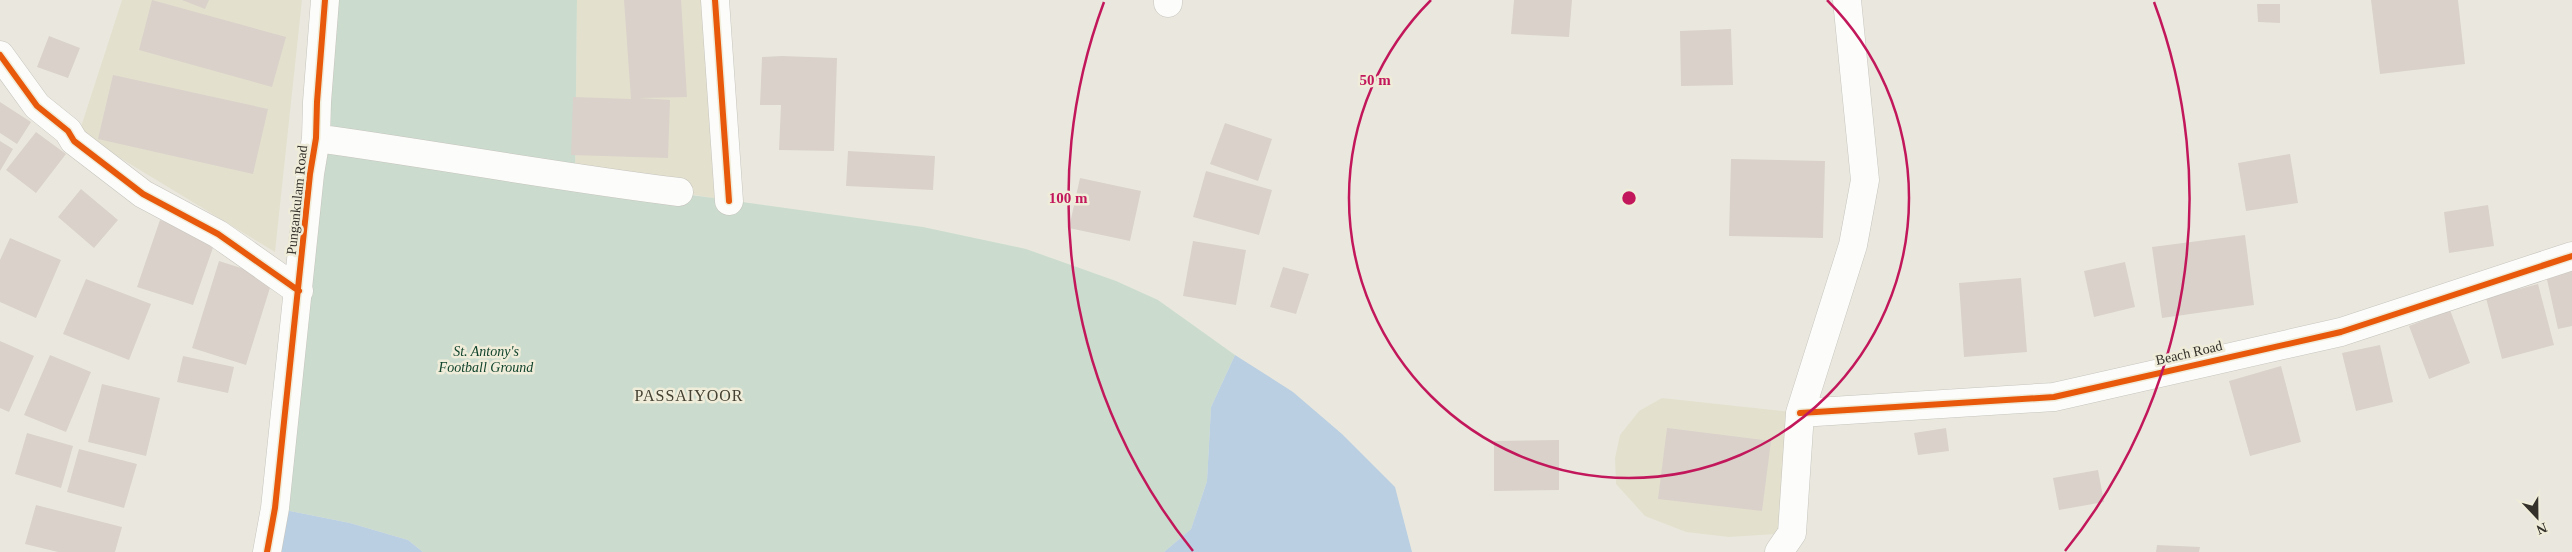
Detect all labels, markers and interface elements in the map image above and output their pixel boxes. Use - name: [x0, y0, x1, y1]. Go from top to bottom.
- text: 50 m: [1359, 72, 1391, 88]
- street label: Pungankulam Road: [284, 144, 310, 256]
- centre of rings: [1620, 189, 1638, 207]
- text: 100 m: [1049, 190, 1088, 206]
- street label: Beach Road: [2154, 338, 2224, 368]
- park label: St. Antony's Football Ground: [438, 344, 534, 375]
- district label: PASSAIYOOR: [635, 387, 744, 404]
- north arrow: [2512, 492, 2562, 542]
- text: N: [2534, 520, 2549, 537]

